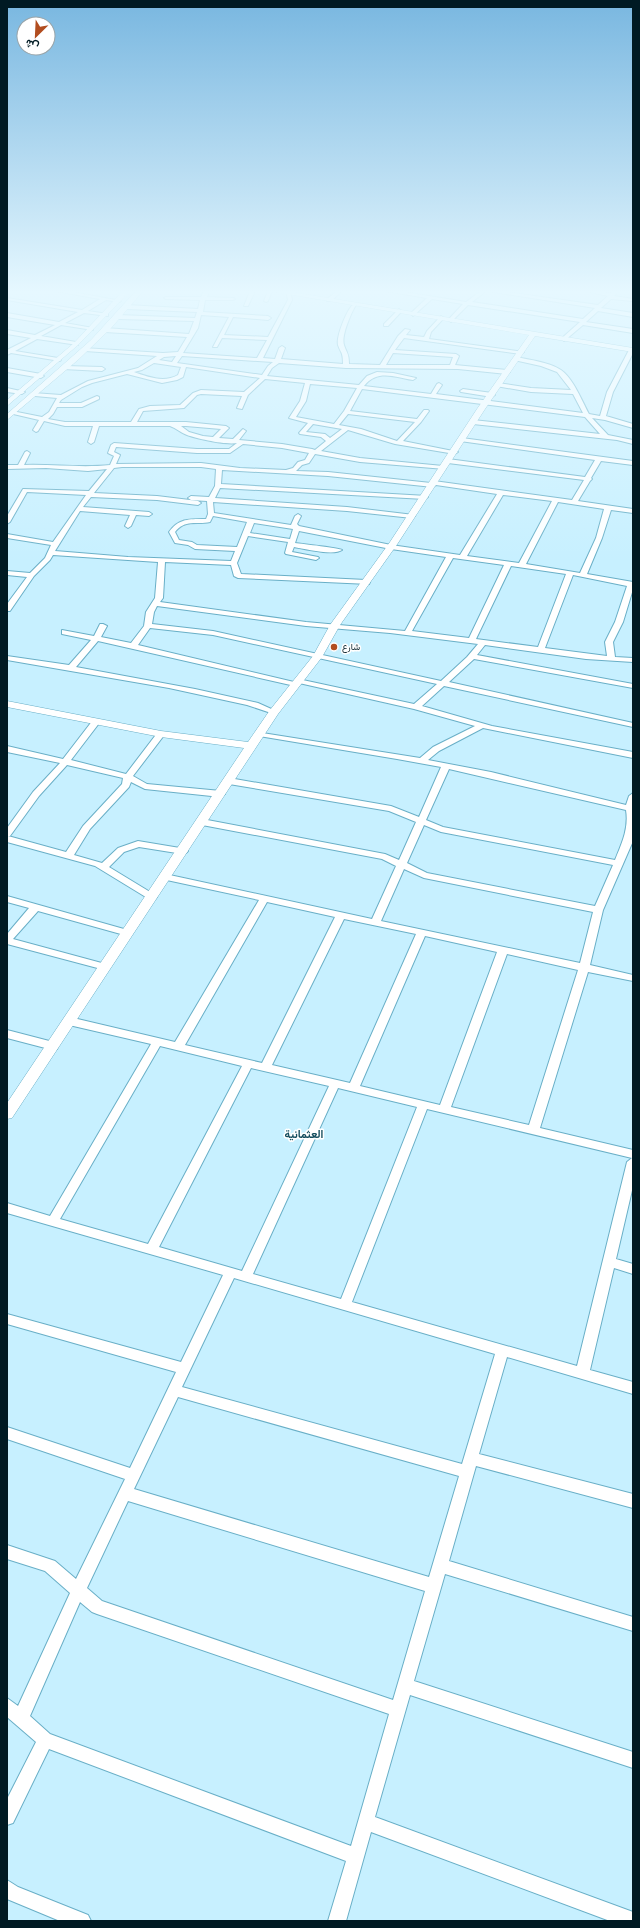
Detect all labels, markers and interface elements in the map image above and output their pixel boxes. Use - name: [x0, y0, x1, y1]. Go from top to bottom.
- north arrow: [16, 16, 56, 56]
- text: ش: [23, 36, 41, 53]
- marker: شارع: [329, 642, 339, 652]
- place label: شارع: [342, 642, 360, 653]
- district label: العثمانية: [285, 1128, 324, 1141]

